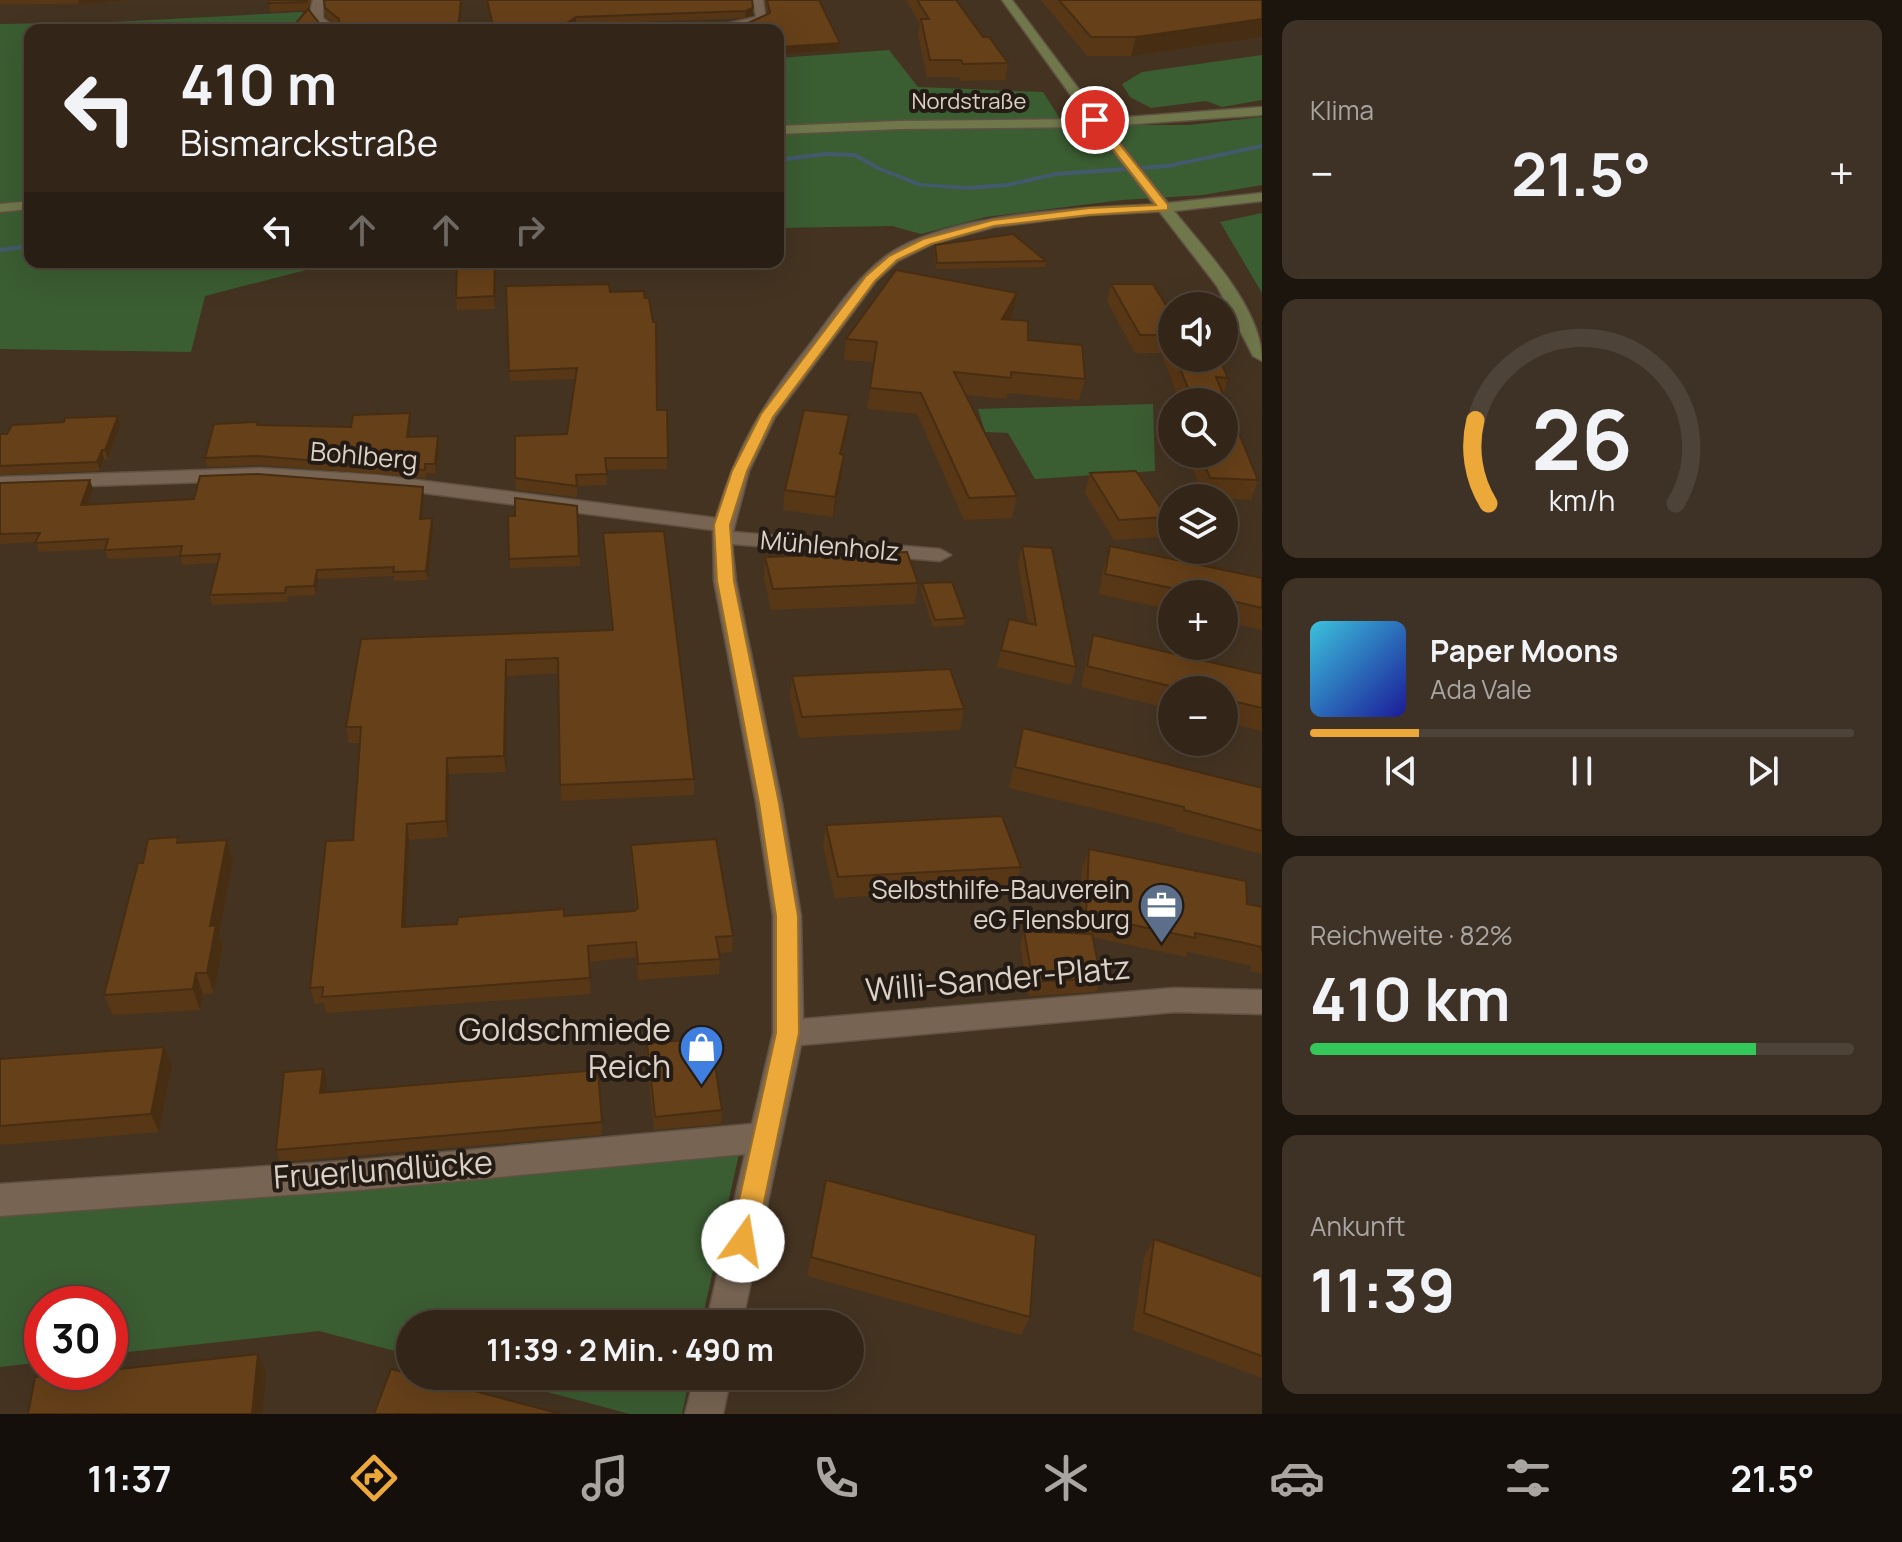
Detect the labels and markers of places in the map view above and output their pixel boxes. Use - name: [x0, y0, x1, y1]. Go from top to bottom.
- pin: [1061, 86, 1129, 154]
- place label: Selbsthilfe-Bauverein eG Flensburg: [871, 871, 1130, 937]
- office icon: Selbsthilfe-Bauverein eG Flensburg: [1137, 881, 1185, 944]
- place label: Goldschmiede Reich: [459, 1007, 671, 1088]
- shop icon: Goldschmiede Reich: [678, 1024, 726, 1087]

